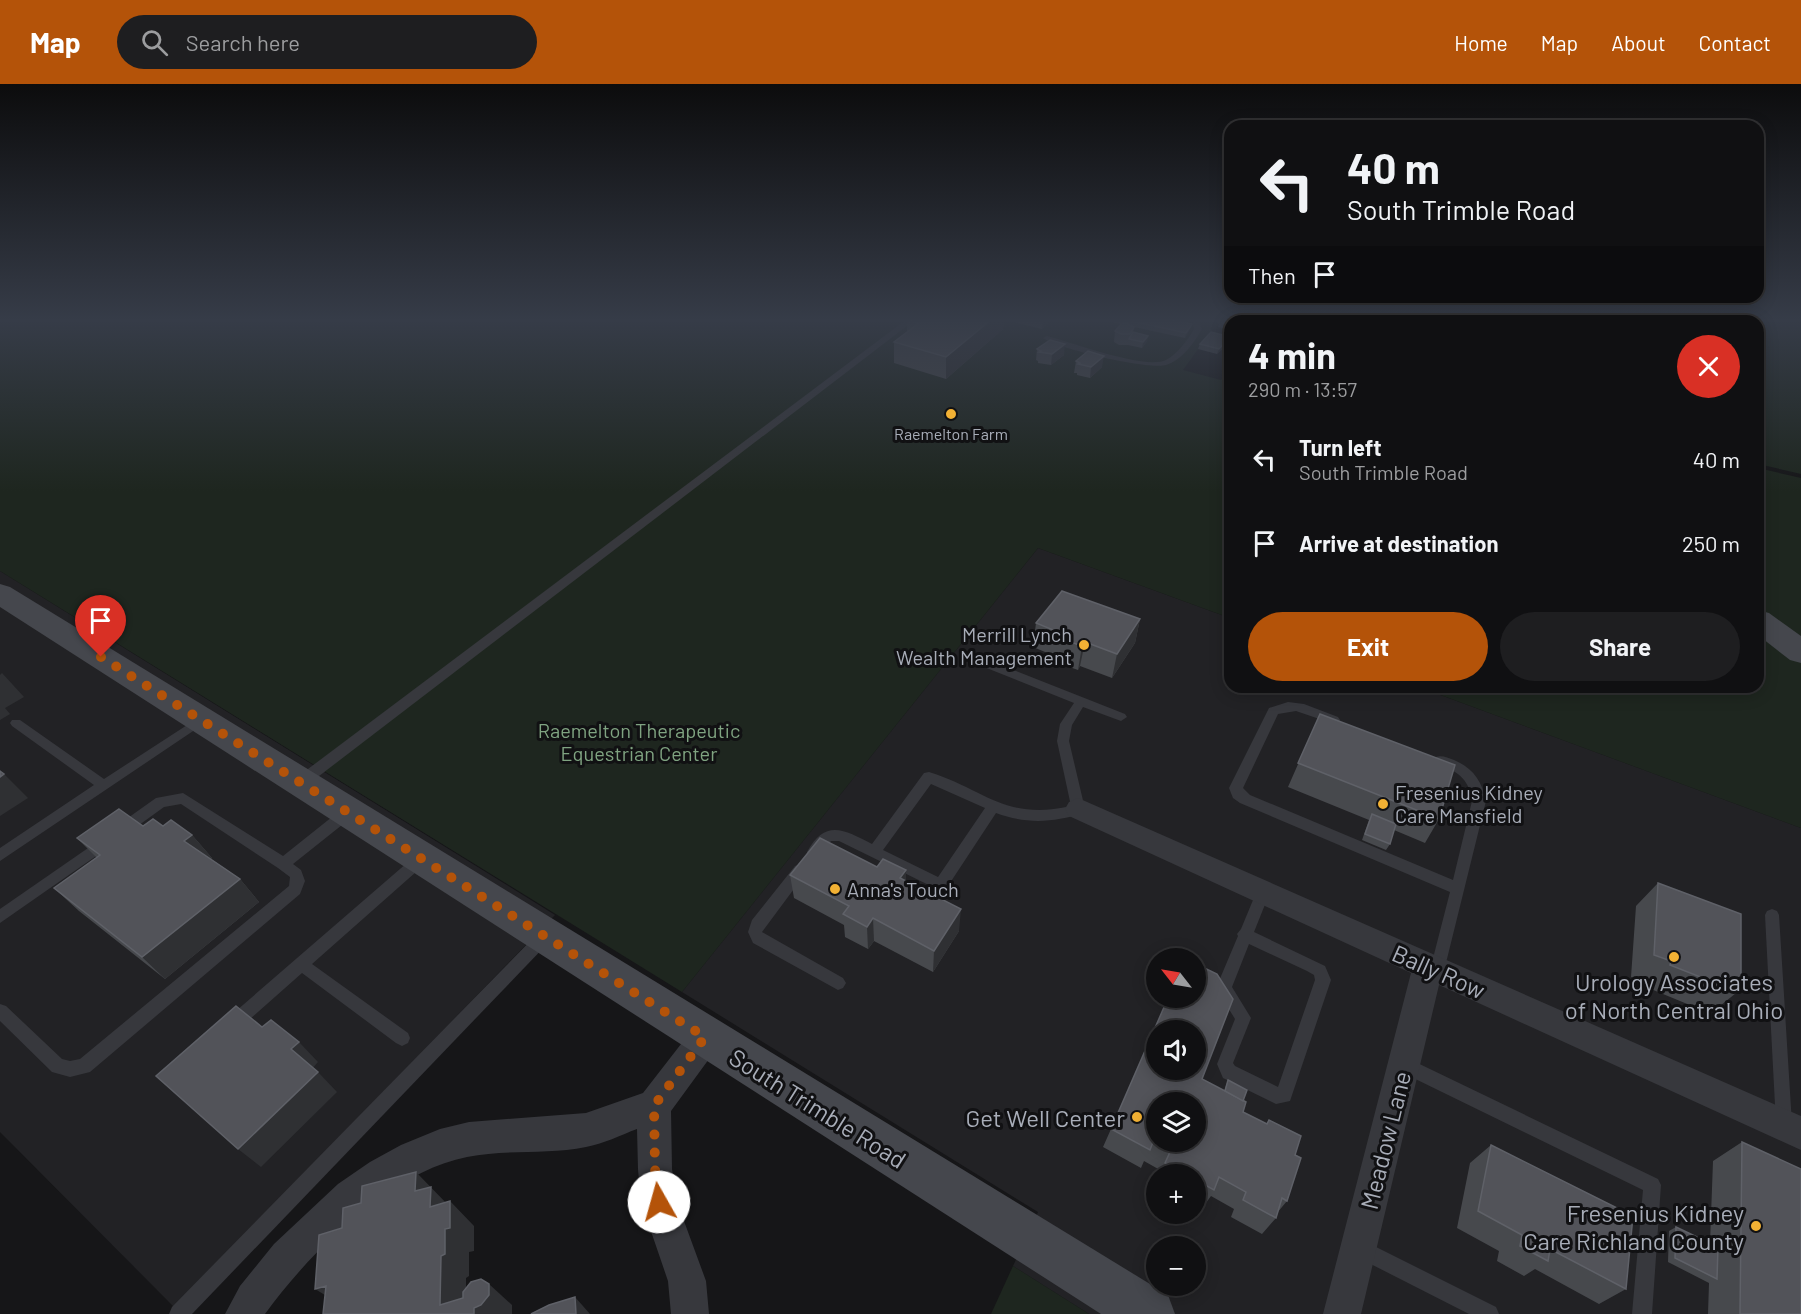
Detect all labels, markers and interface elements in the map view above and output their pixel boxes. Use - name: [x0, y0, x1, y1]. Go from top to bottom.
- search box: [117, 15, 537, 69]
- text: Map: [30, 25, 81, 59]
- icon: search: [138, 26, 171, 59]
- text: Search here: [186, 29, 300, 55]
- text: Home: [1454, 30, 1508, 55]
- text: Map: [1541, 30, 1578, 55]
- text: About: [1611, 30, 1666, 55]
- text: Contact: [1699, 30, 1771, 55]
- text: 40 m: [1347, 142, 1440, 192]
- icon: left: [1248, 144, 1326, 222]
- text: South Trimble Road: [1347, 193, 1575, 225]
- icon: arrive: [1308, 258, 1341, 291]
- text: Then: [1248, 262, 1296, 288]
- text: 4 min: [1248, 333, 1336, 376]
- button: close: [1677, 335, 1740, 398]
- text: 290 m · 13:57: [1248, 377, 1357, 401]
- marker: Raemelton Farm: [944, 407, 958, 421]
- place label: Raemelton Farm: [894, 424, 1008, 443]
- text: Turn left: [1299, 434, 1382, 460]
- icon: left: [1248, 443, 1281, 476]
- text: 40 m: [1693, 446, 1740, 472]
- text: South Trimble Road: [1299, 460, 1468, 484]
- icon: arrive: [1248, 527, 1281, 560]
- text: Arrive at destination: [1299, 530, 1498, 556]
- text: 250 m: [1682, 530, 1740, 556]
- pin: [75, 595, 126, 657]
- icon: arrive: [84, 604, 117, 637]
- button: Exit: [1248, 612, 1488, 681]
- button: Share: [1500, 612, 1740, 681]
- place label: Merrill Lynch Wealth Management: [896, 622, 1072, 669]
- marker: Merrill Lynch Wealth Management: [1077, 638, 1091, 652]
- park label: Raemelton Therapeutic Equestrian Center: [538, 718, 740, 765]
- place label: Fresenius Kidney Care Mansfield: [1395, 780, 1543, 827]
- marker: Fresenius Kidney Care Mansfield: [1376, 797, 1390, 811]
- place label: Anna's Touch: [847, 877, 959, 901]
- marker: Anna's Touch: [828, 882, 842, 896]
- street label: Bally Row: [1388, 938, 1490, 1004]
- north arrow: [1146, 948, 1206, 1008]
- map controls: [1146, 948, 1206, 1296]
- marker: Urology Associates of North Central Ohio: [1667, 950, 1681, 964]
- place label: Urology Associates of North Central Ohio: [1565, 967, 1783, 1024]
- button: sound: [1146, 1020, 1206, 1080]
- street label: South Trimble Road: [724, 1042, 912, 1174]
- street label: Meadow Lane: [1354, 1068, 1416, 1212]
- button: layers: [1146, 1092, 1206, 1152]
- place label: Get Well Center: [965, 1103, 1125, 1132]
- marker: Get Well Center: [1130, 1110, 1144, 1124]
- button: +: [1146, 1164, 1206, 1224]
- position arrow: [627, 1170, 691, 1234]
- place label: Fresenius Kidney Care Richland County: [1523, 1198, 1744, 1255]
- marker: Fresenius Kidney Care Richland County: [1749, 1219, 1763, 1233]
- button: −: [1146, 1236, 1206, 1296]

